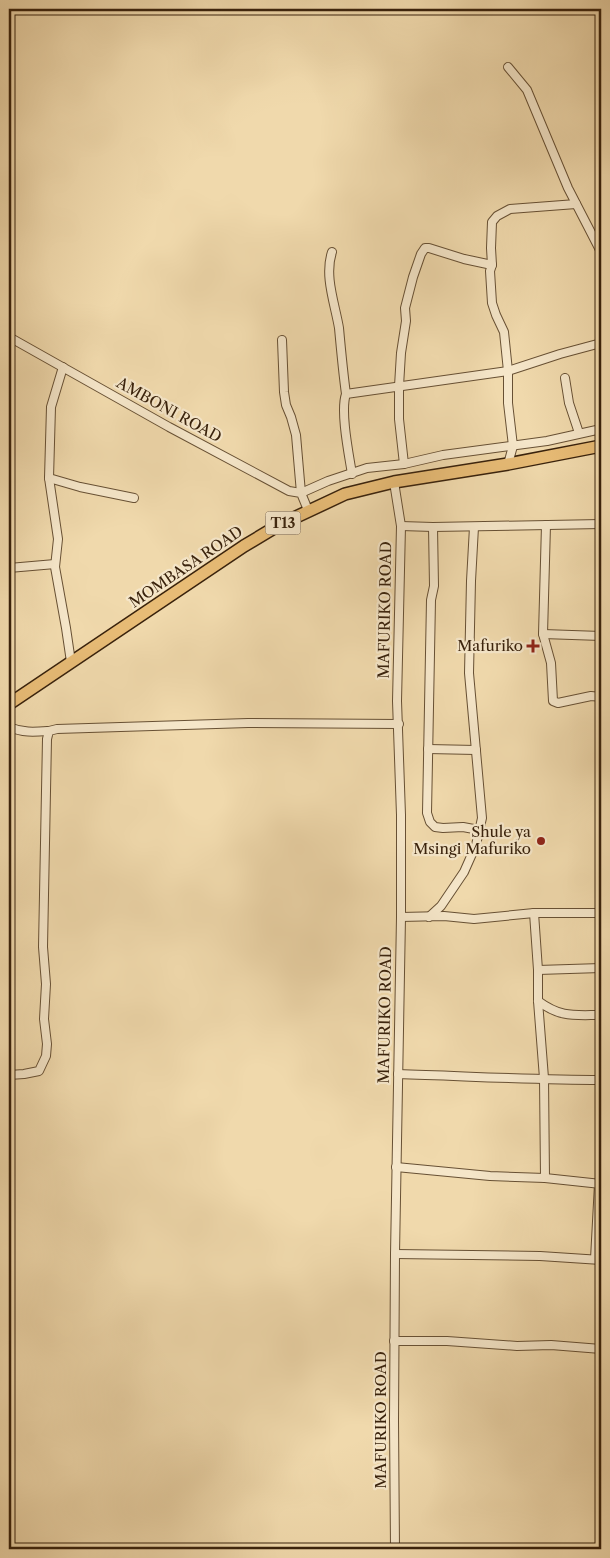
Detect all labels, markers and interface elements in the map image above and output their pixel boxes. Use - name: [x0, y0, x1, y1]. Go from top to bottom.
- street label: AMBONI ROAD: [113, 372, 225, 446]
- road number: T13: [266, 512, 300, 534]
- street label: MOMBASA ROAD: [125, 522, 246, 612]
- street label: MAFURIKO ROAD: [374, 541, 395, 679]
- place label: Mafuriko: [457, 636, 523, 655]
- marker: Mafuriko: [527, 640, 539, 652]
- place label: Shule ya Msingi Mafuriko: [413, 822, 531, 858]
- marker: Shule ya Msingi Mafuriko: [535, 835, 547, 847]
- street label: MAFURIKO ROAD: [374, 946, 395, 1084]
- street label: MAFURIKO ROAD: [371, 1351, 390, 1489]

